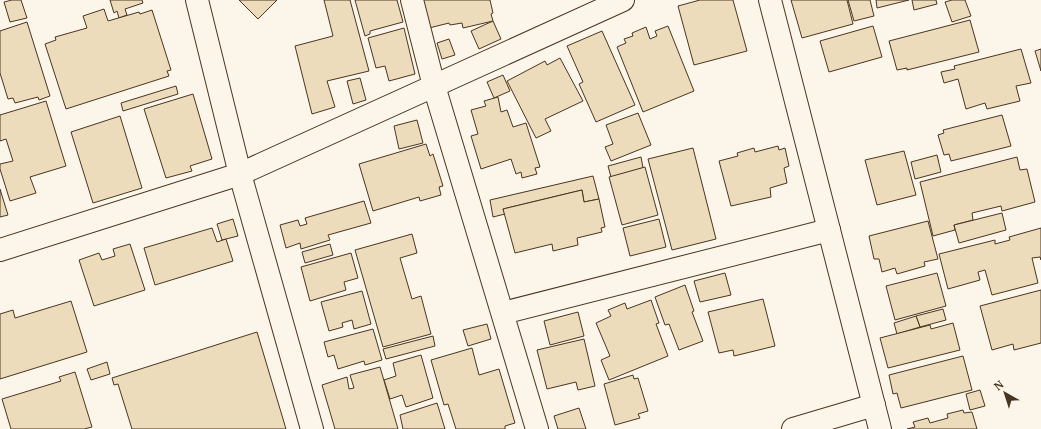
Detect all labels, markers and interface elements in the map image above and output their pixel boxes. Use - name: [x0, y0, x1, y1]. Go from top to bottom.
- north arrow: [985, 373, 1025, 413]
- text: N: [991, 377, 1007, 393]

